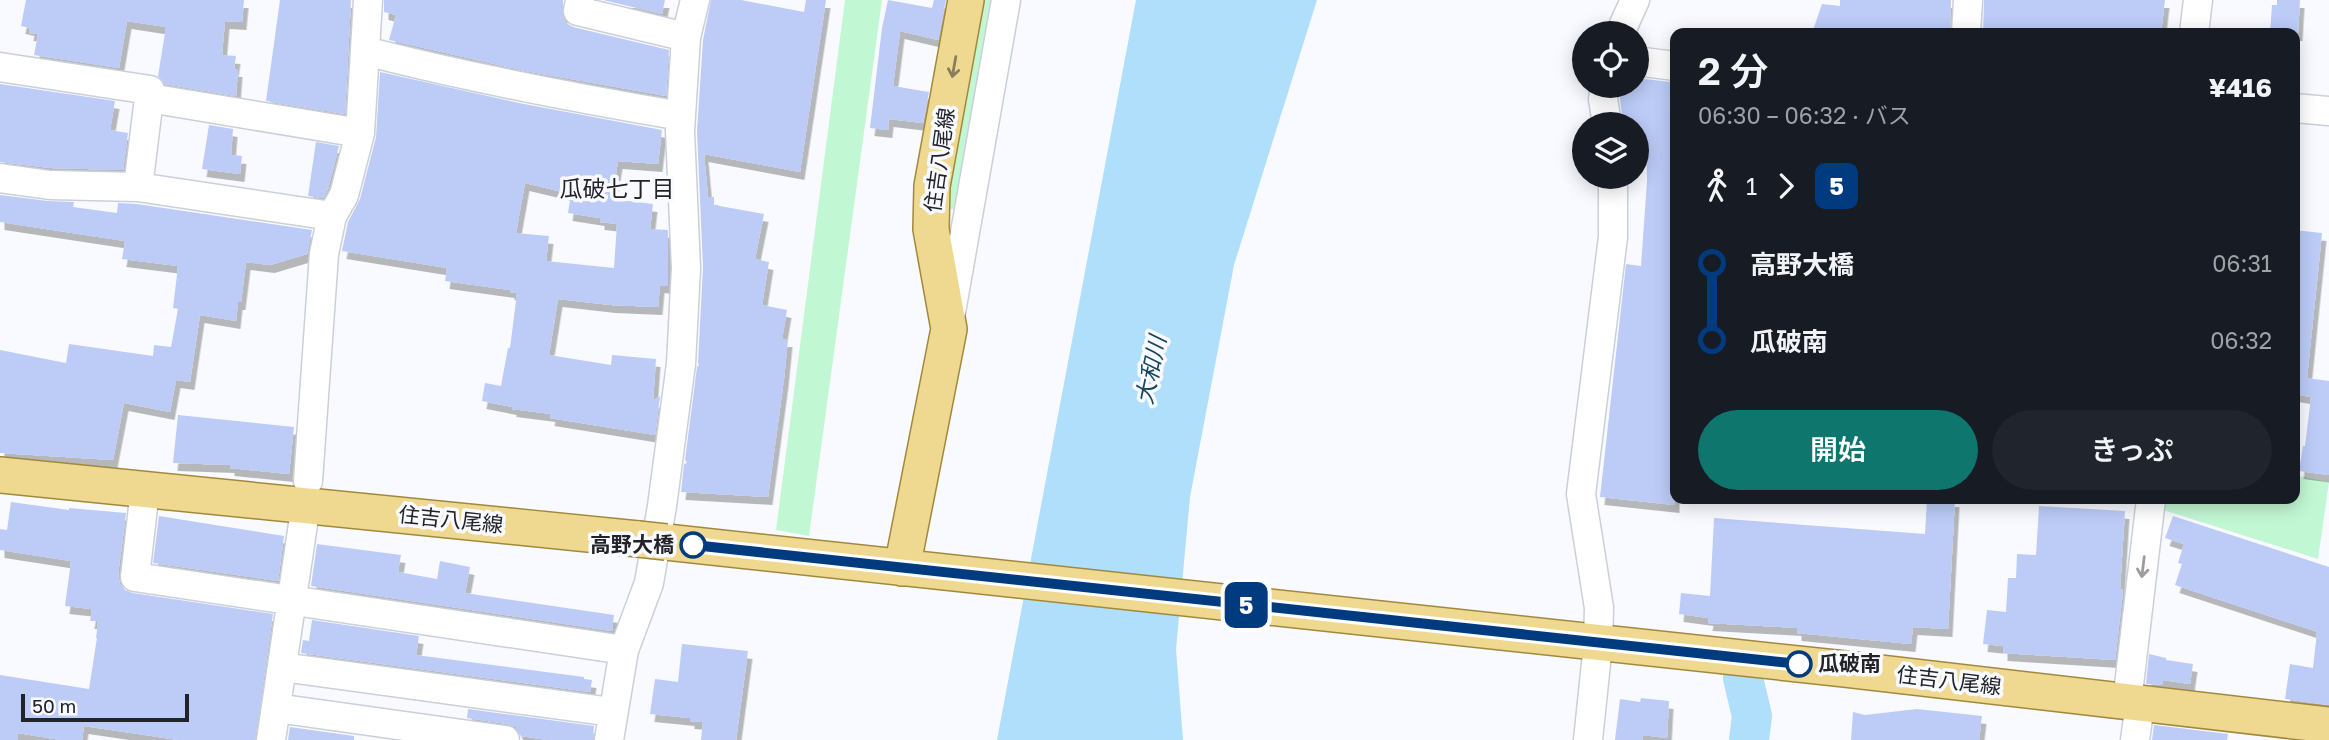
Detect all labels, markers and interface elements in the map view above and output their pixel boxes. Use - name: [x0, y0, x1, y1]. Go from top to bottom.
- map controls: [1572, 21, 1649, 189]
- button: locate: [1572, 21, 1649, 98]
- text: 2 分: [1698, 48, 1768, 93]
- one-way arrow: [947, 55, 960, 78]
- text: ¥416: [2209, 72, 2272, 103]
- text: 06:30 – 06:32 · バス: [1698, 101, 1911, 129]
- street label: 住吉八尾線: [919, 106, 959, 214]
- button: layers: [1572, 112, 1649, 189]
- icon: walk: [1698, 167, 1736, 205]
- icon: forward: [1767, 167, 1805, 205]
- text: 5: [1829, 171, 1844, 200]
- text: 1: [1746, 172, 1757, 200]
- district label: 瓜破七丁目: [560, 174, 675, 202]
- text: 高野大橋: [1750, 249, 1854, 280]
- text: 06:31: [2212, 249, 2272, 277]
- text: 瓜破南: [1750, 326, 1828, 357]
- text: 06:32: [2210, 326, 2272, 354]
- water label: 大和川: [1129, 330, 1172, 406]
- button: 開始: [1698, 410, 1978, 490]
- button: きっぷ: [1992, 410, 2272, 490]
- street label: 住吉八尾線: [398, 501, 505, 537]
- place label: 高野大橋: [590, 531, 674, 557]
- marker: 高野大橋: [680, 532, 706, 558]
- one-way arrow: [2136, 555, 2149, 577]
- line badge: 5: [1223, 582, 1269, 628]
- text: 5: [1239, 590, 1253, 619]
- place label: 瓜破南: [1818, 650, 1881, 676]
- marker: 瓜破南: [1786, 651, 1812, 677]
- street label: 住吉八尾線: [1895, 661, 2003, 699]
- scale bar: [21, 691, 189, 723]
- text: 50 m: [32, 694, 76, 717]

